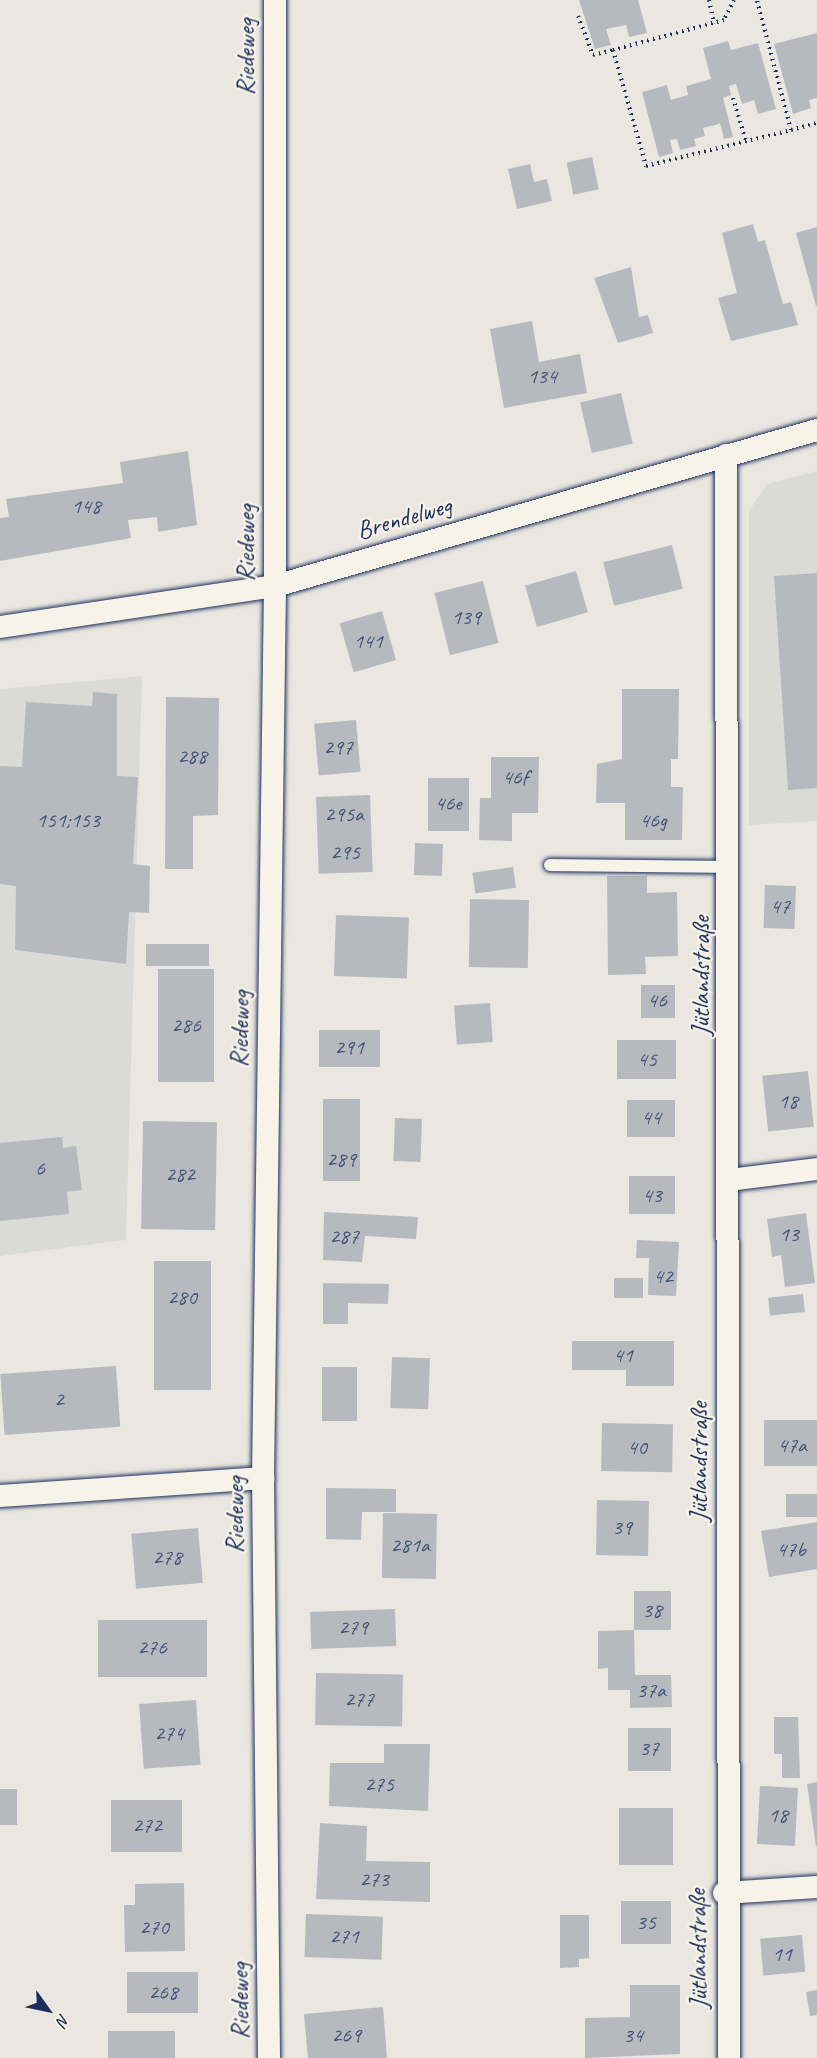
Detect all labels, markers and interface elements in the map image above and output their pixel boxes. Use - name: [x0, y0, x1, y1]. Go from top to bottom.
- street label: Riedeweg: [230, 18, 262, 96]
- house number: 134: [527, 364, 557, 390]
- street label: Brendelweg: [353, 490, 455, 546]
- house number: 148: [71, 494, 101, 520]
- street label: Riedeweg: [230, 504, 262, 582]
- house number: 139: [451, 605, 481, 631]
- house number: 141: [353, 629, 383, 655]
- house number: 297: [323, 735, 353, 761]
- house number: 288: [177, 744, 207, 770]
- house number: 46f: [502, 765, 528, 791]
- house number: 46e: [435, 791, 461, 817]
- house number: 295a: [324, 802, 364, 828]
- house number: 151;153: [36, 808, 100, 834]
- house number: 46g: [639, 808, 667, 834]
- house number: 295: [330, 840, 360, 866]
- house number: 47: [770, 894, 790, 920]
- street label: Jütlandstraße: [685, 916, 717, 1036]
- house number: 46: [647, 988, 667, 1014]
- street label: Riedeweg: [224, 990, 256, 1068]
- house number: 286: [171, 1013, 201, 1039]
- house number: 291: [334, 1035, 364, 1061]
- house number: 45: [637, 1047, 657, 1073]
- house number: 18: [778, 1089, 798, 1115]
- house number: 44: [641, 1105, 661, 1131]
- house number: 289: [326, 1147, 356, 1173]
- house number: 6: [35, 1156, 45, 1182]
- house number: 282: [165, 1162, 195, 1188]
- house number: 43: [642, 1183, 662, 1209]
- house number: 13: [779, 1222, 799, 1248]
- house number: 287: [329, 1224, 359, 1250]
- house number: 42: [653, 1264, 673, 1290]
- house number: 280: [167, 1285, 197, 1311]
- house number: 41: [613, 1343, 633, 1369]
- house number: 2: [54, 1387, 64, 1413]
- street label: Jütlandstraße: [683, 1402, 715, 1522]
- house number: 47a: [777, 1433, 807, 1459]
- house number: 40: [627, 1435, 647, 1461]
- street label: Riedeweg: [219, 1476, 251, 1554]
- house number: 39: [612, 1515, 632, 1541]
- house number: 281a: [390, 1533, 430, 1559]
- house number: 47b: [776, 1537, 806, 1563]
- house number: 278: [152, 1545, 182, 1571]
- house number: 38: [642, 1598, 662, 1624]
- house number: 279: [338, 1615, 368, 1641]
- house number: 276: [137, 1635, 167, 1661]
- house number: 37a: [636, 1678, 666, 1704]
- house number: 277: [344, 1687, 374, 1713]
- house number: 274: [154, 1721, 184, 1747]
- house number: 37: [639, 1736, 659, 1762]
- house number: 275: [364, 1772, 394, 1798]
- house number: 18: [768, 1803, 788, 1829]
- house number: 272: [132, 1813, 162, 1839]
- house number: 273: [359, 1867, 389, 1893]
- street label: Jütlandstraße: [681, 1889, 715, 2009]
- house number: 35: [636, 1910, 656, 1936]
- house number: 270: [139, 1915, 169, 1941]
- house number: 271: [329, 1924, 359, 1950]
- house number: 11: [772, 1942, 792, 1968]
- street label: Riedeweg: [224, 1962, 256, 2040]
- north arrow: [18, 1980, 78, 2040]
- house number: 268: [148, 1980, 178, 2006]
- text: N: [52, 2010, 74, 2029]
- house number: 269: [331, 2023, 361, 2049]
- house number: 34: [623, 2023, 643, 2049]

